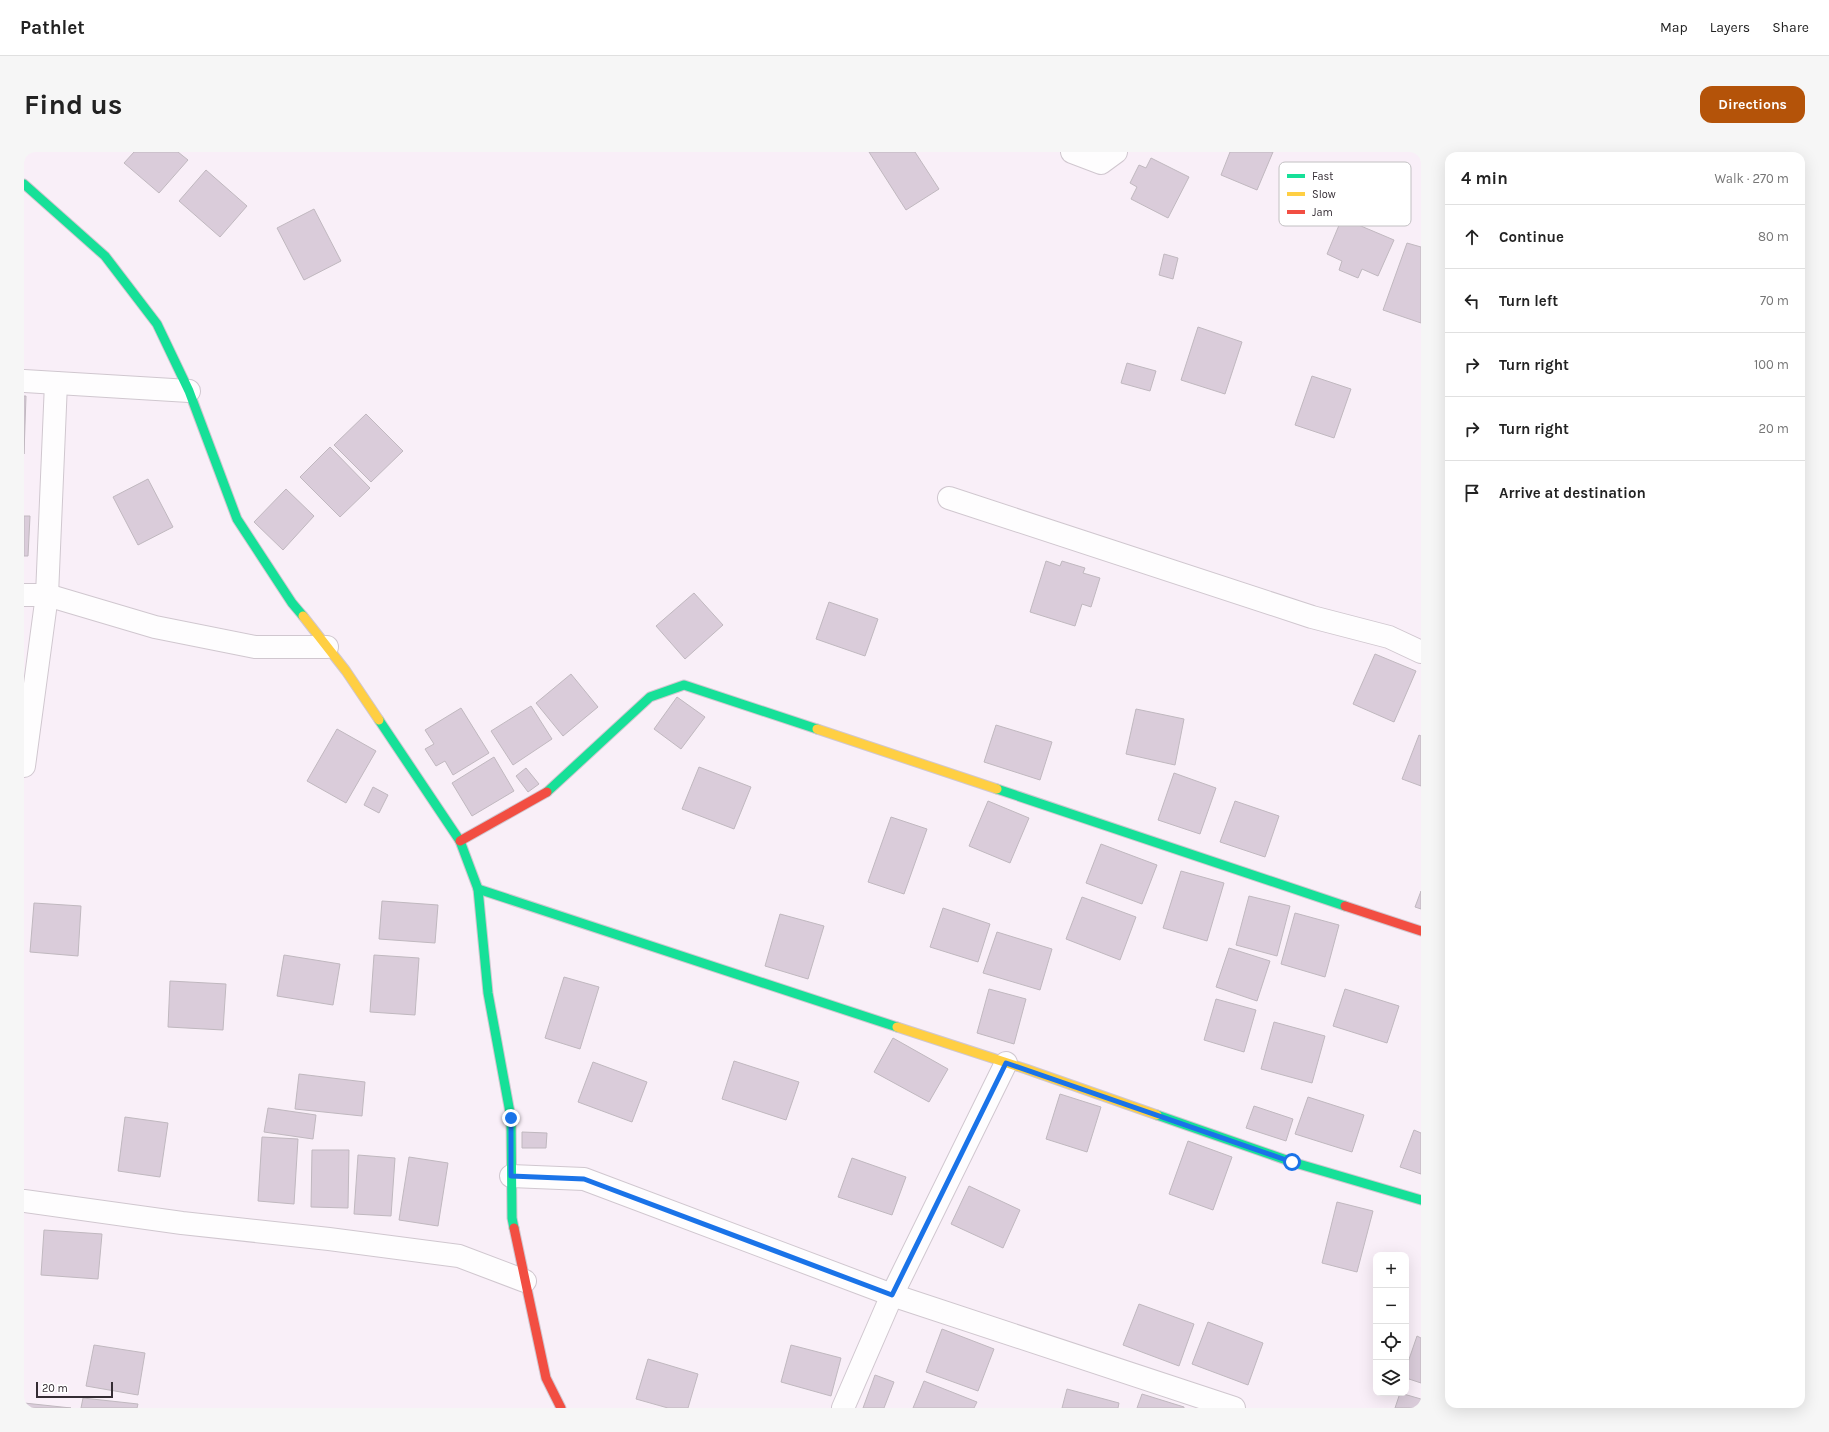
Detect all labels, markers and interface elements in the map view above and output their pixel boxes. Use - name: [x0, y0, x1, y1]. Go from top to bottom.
- text: Pathlet: [20, 17, 85, 39]
- text: Map: [1660, 19, 1688, 36]
- text: Layers: [1710, 19, 1750, 36]
- text: Share: [1772, 19, 1809, 36]
- button: Directions: [1700, 86, 1805, 123]
- text: Find us: [24, 88, 123, 121]
- legend: [1279, 162, 1411, 226]
- text: 4 min: [1461, 168, 1508, 188]
- text: Fast: [1312, 170, 1333, 183]
- text: Walk · 270 m: [1715, 171, 1789, 186]
- text: Slow: [1312, 188, 1336, 201]
- text: Jam: [1312, 206, 1333, 219]
- icon: ahead: [1461, 226, 1483, 248]
- text: Continue: [1499, 228, 1564, 246]
- text: 80 m: [1758, 229, 1789, 244]
- icon: left: [1461, 290, 1483, 312]
- text: Turn left: [1499, 292, 1558, 310]
- text: 70 m: [1760, 293, 1789, 308]
- icon: right: [1461, 354, 1483, 376]
- text: Turn right: [1499, 356, 1569, 374]
- text: 100 m: [1754, 357, 1789, 372]
- icon: right: [1461, 418, 1483, 440]
- text: Turn right: [1499, 420, 1569, 438]
- text: 20 m: [1759, 421, 1789, 436]
- icon: arrive: [1461, 482, 1483, 504]
- text: Arrive at destination: [1499, 484, 1646, 502]
- route end: [502, 1109, 520, 1127]
- route start: [1283, 1153, 1301, 1171]
- map controls: [1373, 1252, 1409, 1396]
- button: +: [1373, 1252, 1409, 1288]
- button: −: [1373, 1288, 1409, 1324]
- button: locate: [1373, 1324, 1409, 1360]
- button: layers: [1373, 1360, 1409, 1396]
- scale bar: [36, 1380, 113, 1399]
- text: 20 m: [42, 1382, 68, 1395]

